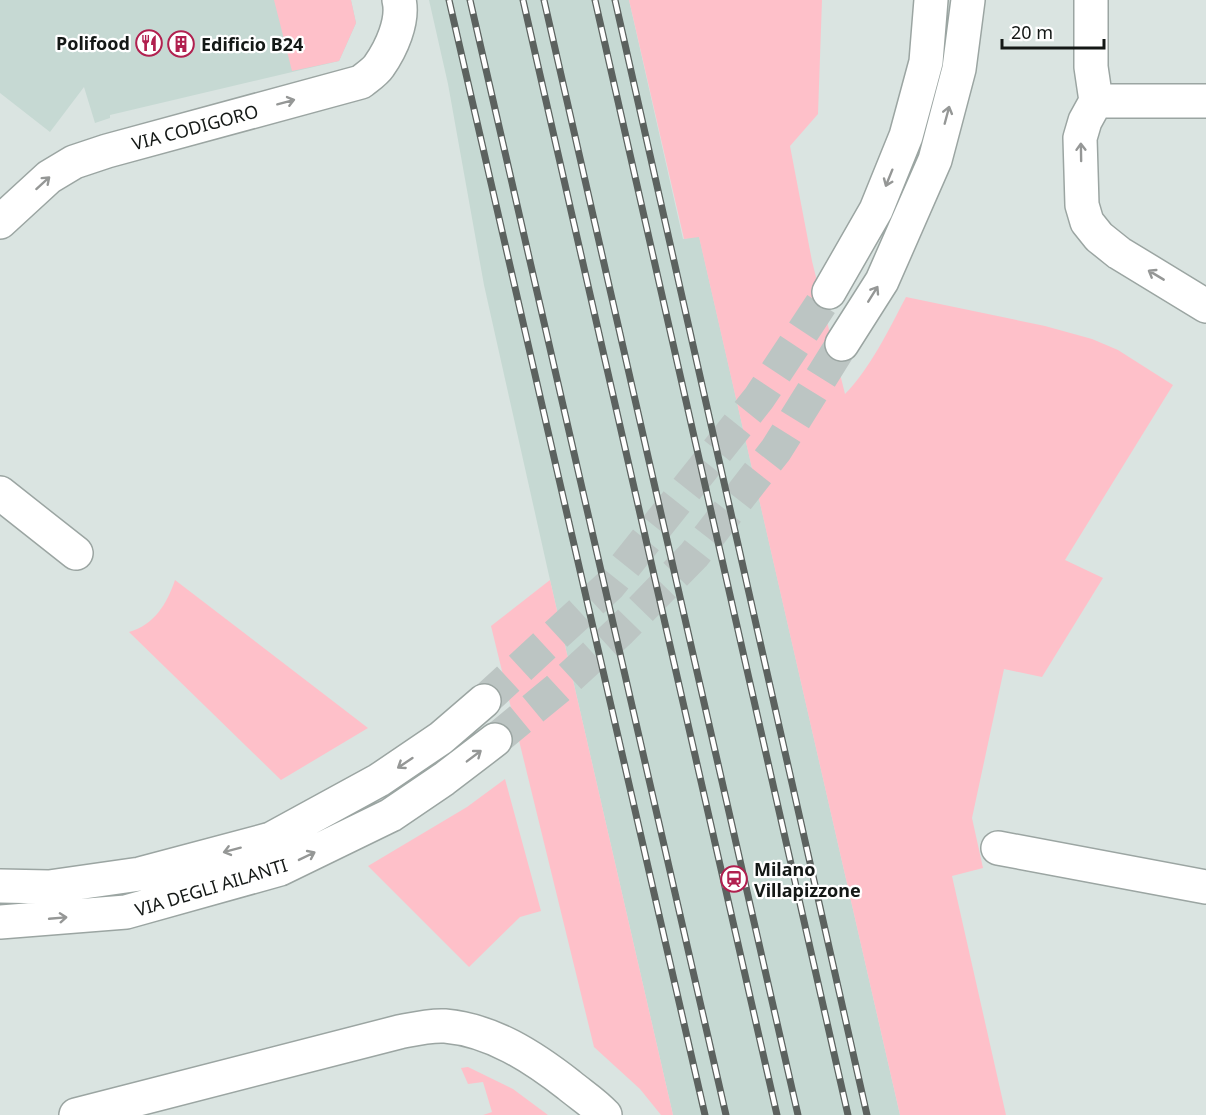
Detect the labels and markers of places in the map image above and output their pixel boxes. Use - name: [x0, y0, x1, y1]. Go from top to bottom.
- restaurant icon: Polifood: [134, 28, 164, 58]
- building icon: Edificio B24: [166, 29, 196, 59]
- place label: Polifood: [56, 31, 130, 55]
- place label: Edificio B24: [201, 32, 303, 56]
- place label: Milano Villapizzone: [754, 857, 861, 902]
- station icon: Milano Villapizzone: [719, 864, 749, 894]

